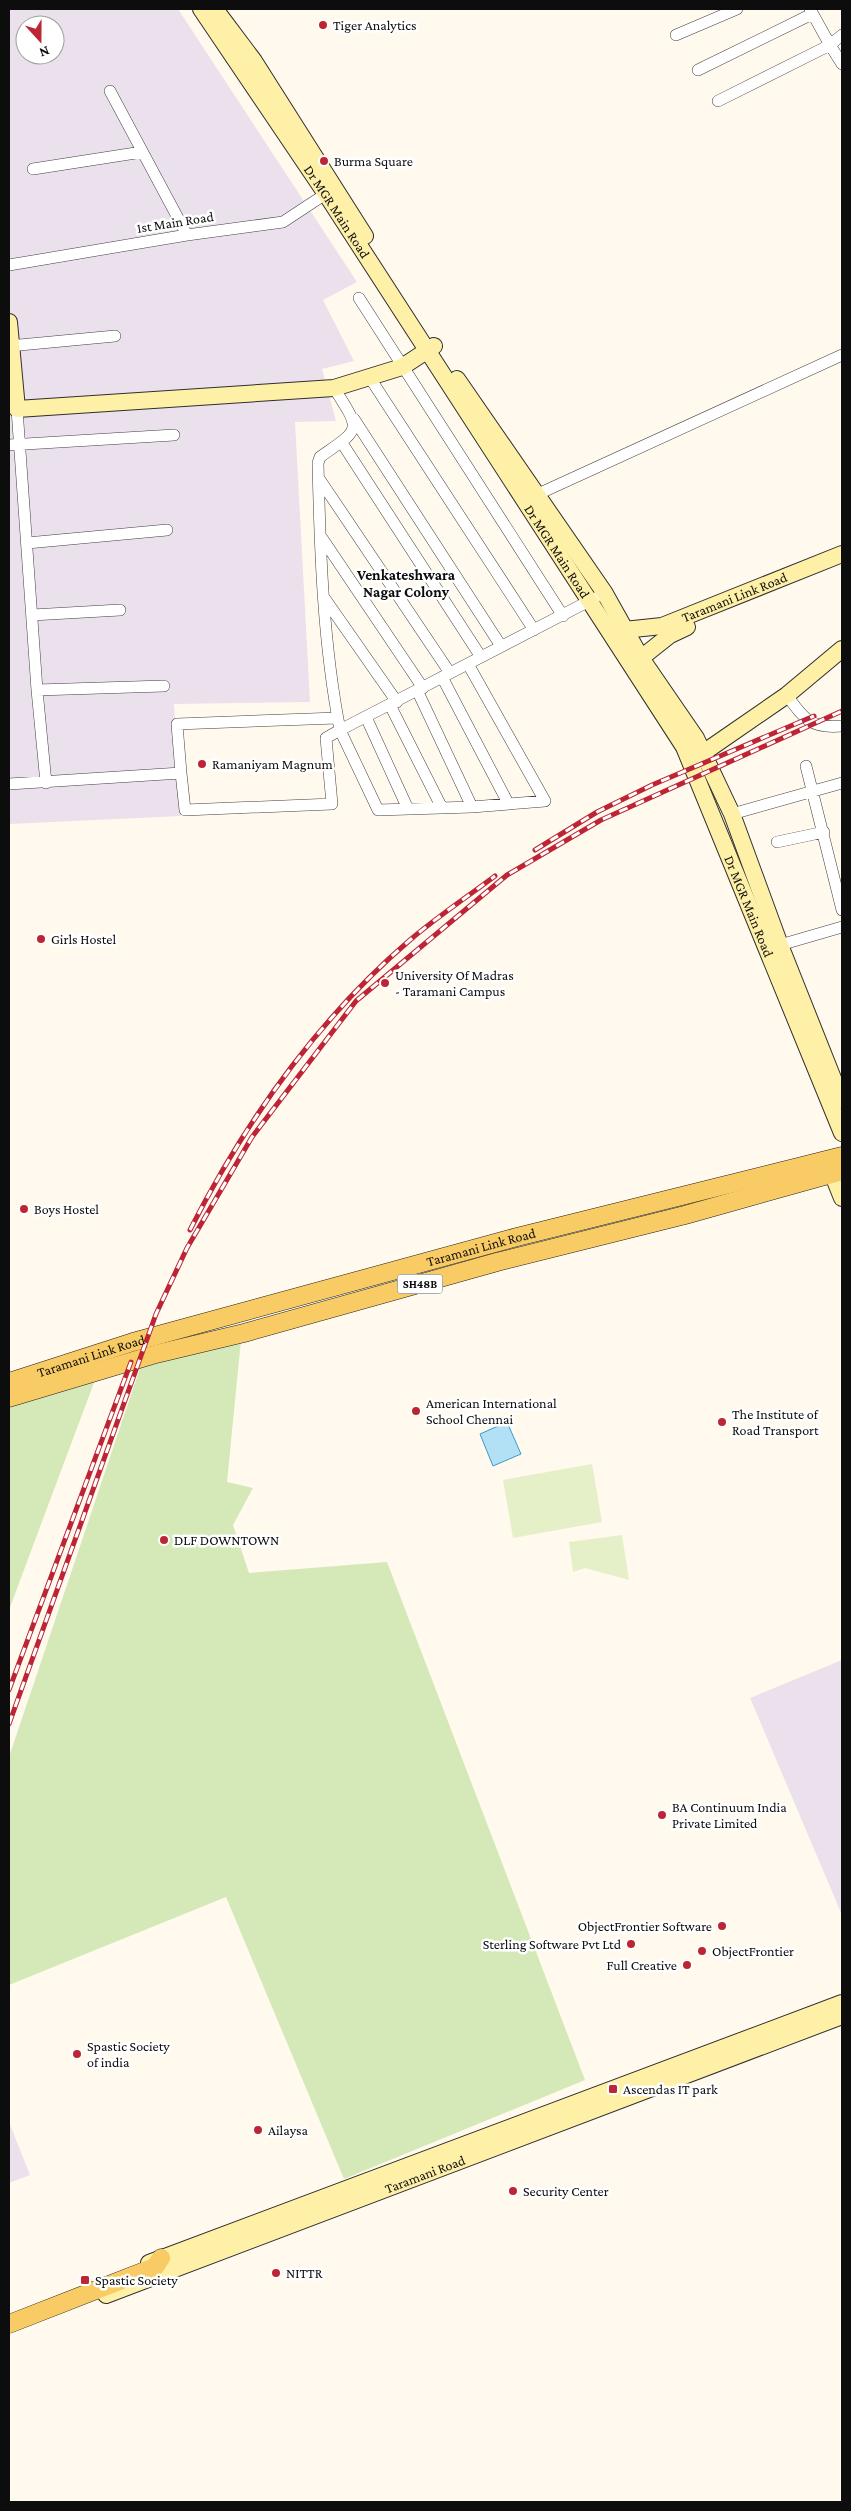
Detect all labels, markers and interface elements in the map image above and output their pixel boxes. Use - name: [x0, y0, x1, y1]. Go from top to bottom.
- north arrow: [15, 15, 65, 65]
- place label: Tiger Analytics: [333, 17, 416, 33]
- marker: Tiger Analytics: [317, 19, 329, 31]
- text: N: [37, 43, 52, 61]
- place label: Burma Square: [334, 153, 413, 169]
- marker: Burma Square: [318, 155, 330, 167]
- street label: Dr MGR Main Road: [301, 162, 374, 262]
- street label: 1st Main Road: [135, 208, 215, 236]
- street label: Dr MGR Main Road: [521, 502, 594, 602]
- district label: Venkateshwara Nagar Colony: [356, 567, 456, 600]
- street label: Taramani Link Road: [679, 569, 790, 625]
- place label: Ramaniyam Magnum: [212, 756, 333, 772]
- marker: Ramaniyam Magnum: [196, 758, 208, 770]
- street label: Dr MGR Main Road: [721, 853, 777, 960]
- place label: Girls Hostel: [51, 931, 117, 947]
- marker: Girls Hostel: [35, 933, 47, 945]
- place label: University Of Madras - Taramani Campus: [395, 967, 514, 999]
- marker: University Of Madras - Taramani Campus: [379, 977, 391, 989]
- place label: Boys Hostel: [34, 1201, 99, 1217]
- marker: Boys Hostel: [18, 1203, 30, 1215]
- street label: Taramani Link Road: [425, 1225, 538, 1269]
- road number: SH48B: [398, 1274, 442, 1294]
- street label: Taramani Link Road: [35, 1331, 147, 1380]
- place label: American International School Chennai: [426, 1395, 557, 1427]
- marker: American International School Chennai: [410, 1405, 422, 1417]
- place label: The Institute of Road Transport: [732, 1406, 819, 1438]
- marker: The Institute of Road Transport: [716, 1416, 728, 1428]
- place label: DLF DOWNTOWN: [174, 1532, 279, 1548]
- marker: DLF DOWNTOWN: [158, 1534, 170, 1546]
- place label: BA Continuum India Private Limited: [672, 1799, 787, 1831]
- marker: BA Continuum India Private Limited: [656, 1809, 668, 1821]
- place label: ObjectFrontier Software: [578, 1918, 712, 1935]
- marker: ObjectFrontier Software: [716, 1920, 728, 1932]
- place label: Sterling Software Pvt Ltd: [483, 1936, 622, 1952]
- marker: Sterling Software Pvt Ltd: [625, 1938, 637, 1950]
- place label: ObjectFrontier: [712, 1943, 794, 1960]
- marker: ObjectFrontier: [696, 1945, 708, 1957]
- place label: Full Creative: [607, 1957, 677, 1973]
- marker: Full Creative: [681, 1959, 693, 1971]
- place label: Spastic Society of india: [87, 2038, 170, 2070]
- marker: Spastic Society of india: [71, 2048, 83, 2060]
- place label: Ascendas IT park: [623, 2081, 718, 2097]
- marker: Ascendas IT park: [607, 2083, 619, 2095]
- place label: Ailaysa: [268, 2122, 309, 2138]
- marker: Ailaysa: [252, 2124, 264, 2136]
- street label: Taramani Road: [382, 2151, 468, 2197]
- place label: Security Center: [523, 2183, 609, 2199]
- marker: Security Center: [507, 2185, 519, 2197]
- place label: NITTR: [286, 2265, 323, 2281]
- marker: NITTR: [270, 2267, 282, 2279]
- place label: Spastic Society: [95, 2272, 178, 2288]
- marker: Spastic Society: [79, 2274, 91, 2286]

